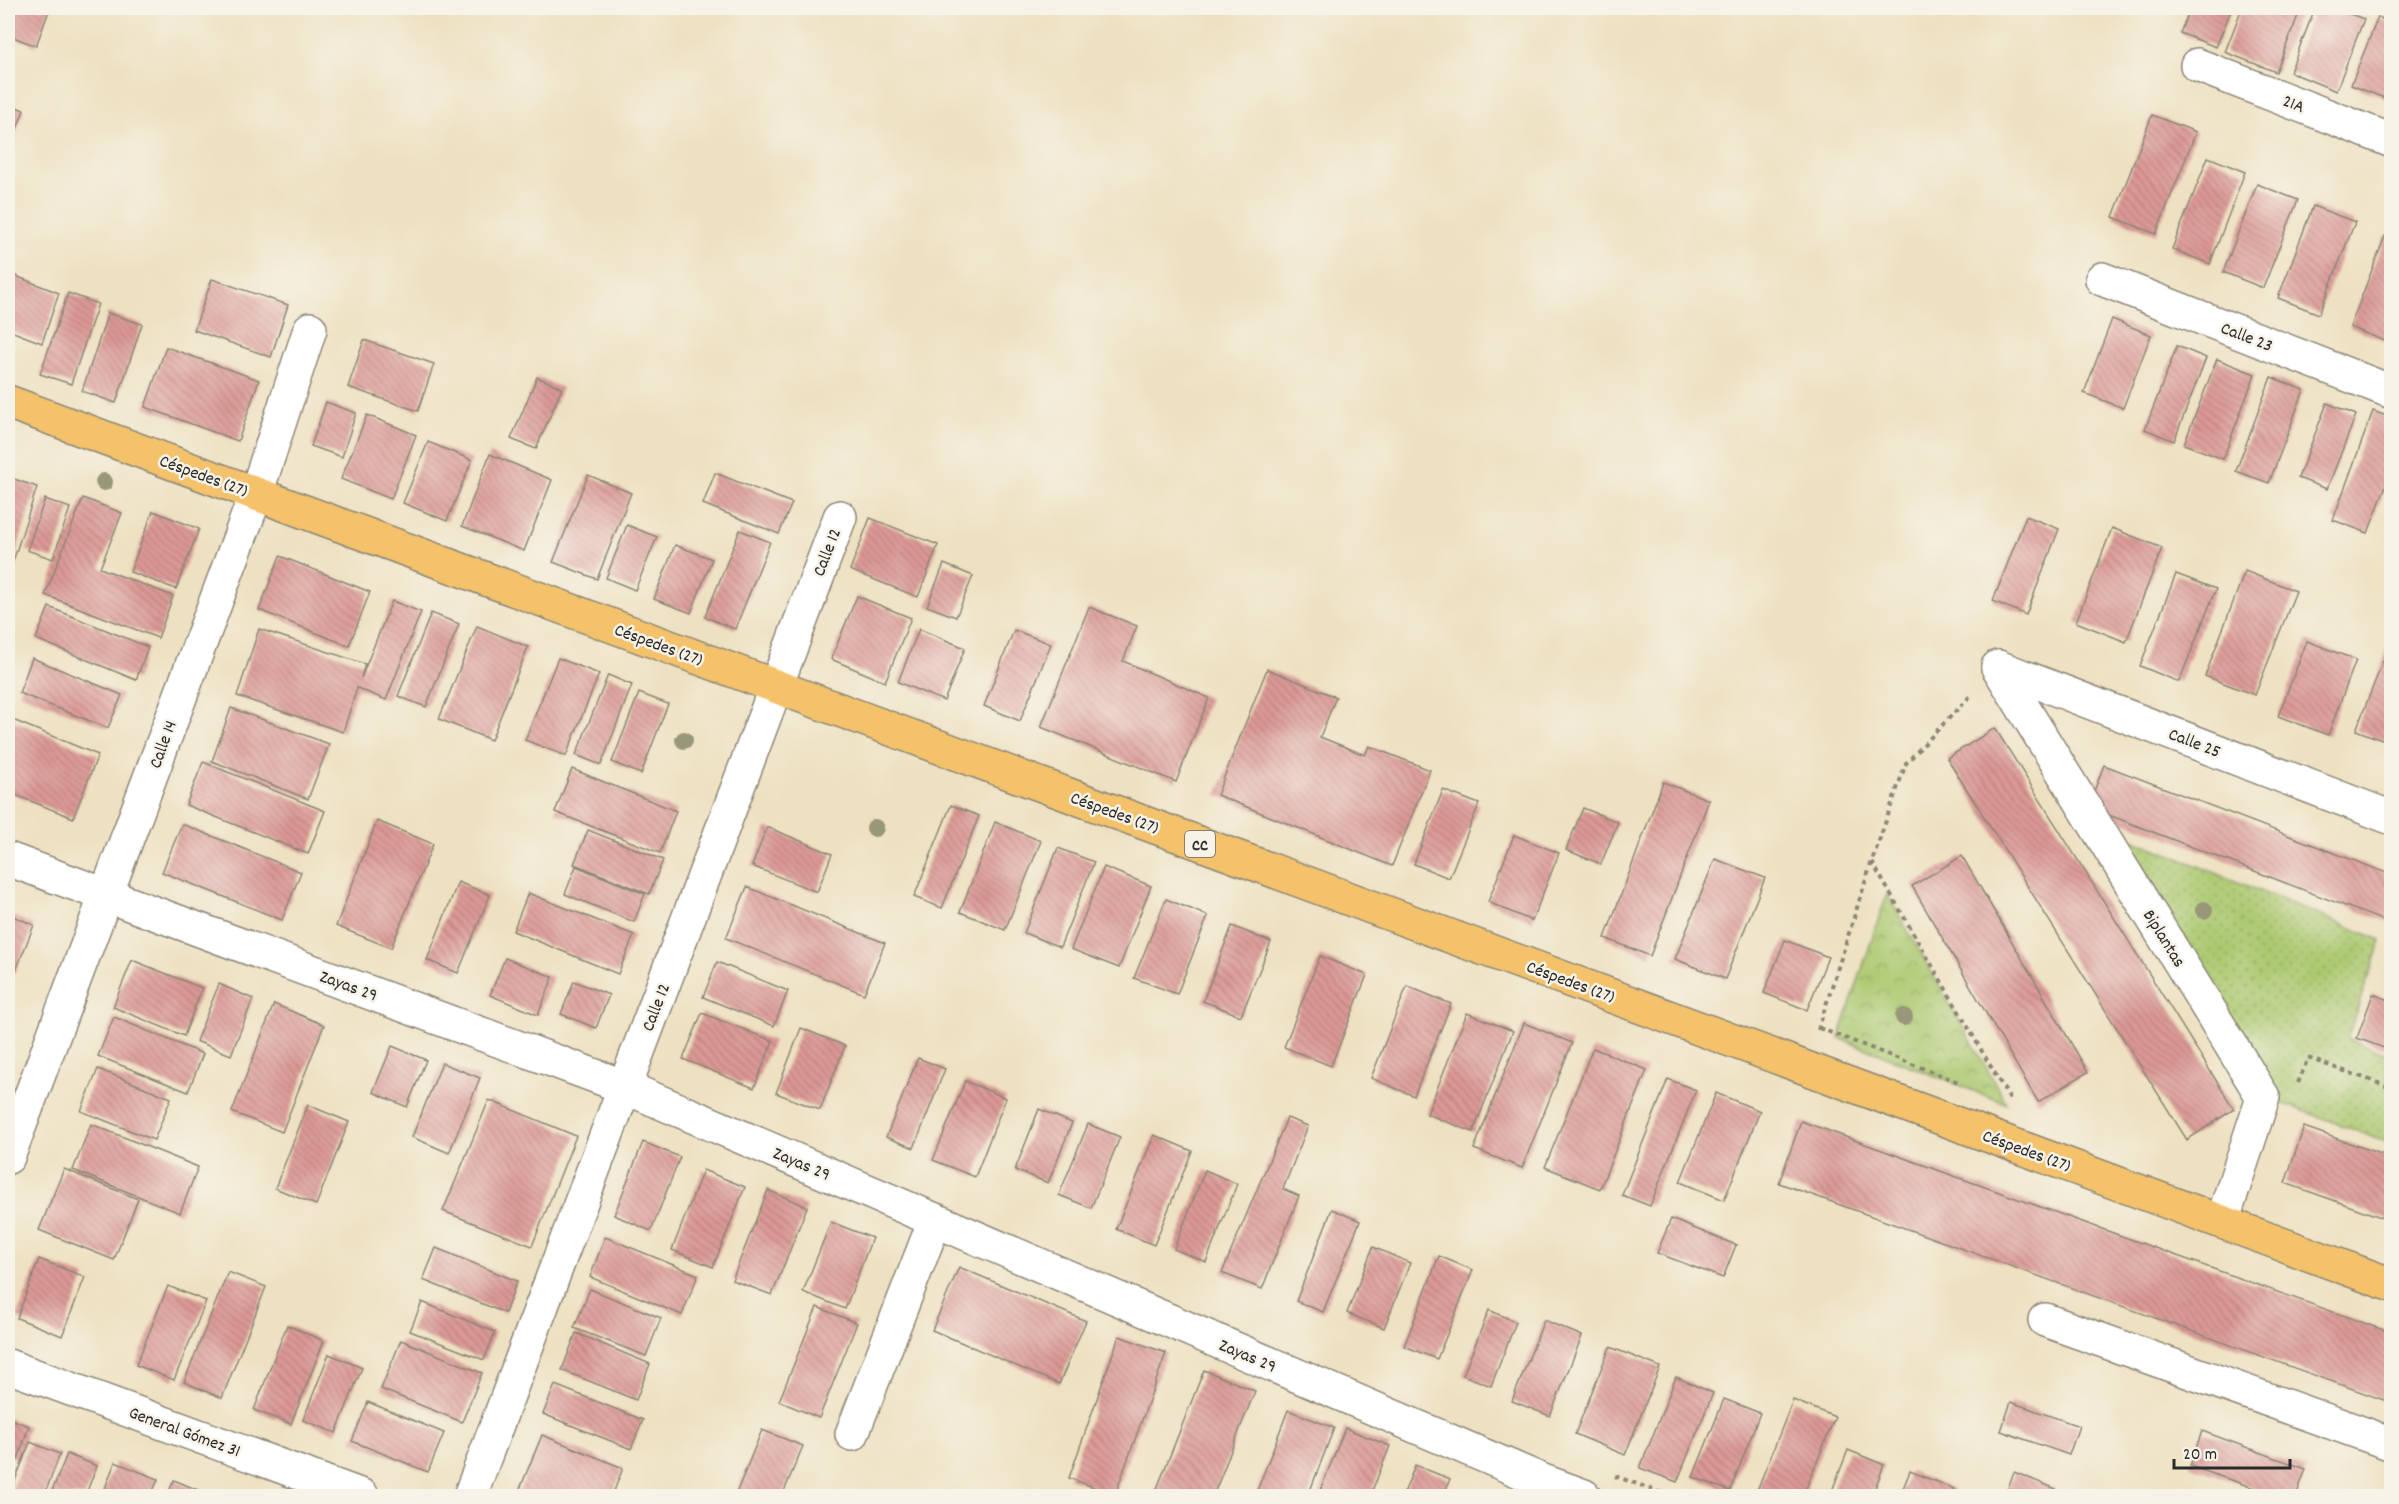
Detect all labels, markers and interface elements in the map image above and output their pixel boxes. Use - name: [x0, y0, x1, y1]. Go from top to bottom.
- street label: 21A: [2279, 90, 2308, 121]
- street label: Calle 23: [2217, 317, 2276, 360]
- street label: Céspedes (27): [156, 450, 251, 505]
- street label: Calle 12: [808, 525, 849, 581]
- street label: Céspedes (27): [611, 619, 706, 674]
- street label: Calle 14: [144, 717, 185, 772]
- street label: Calle 25: [2164, 723, 2224, 766]
- street label: Céspedes (27): [1067, 787, 1162, 842]
- road number: CC: [1185, 831, 1215, 857]
- street label: Biplantas: [2135, 906, 2190, 973]
- street label: Céspedes (27): [1523, 956, 1618, 1011]
- street label: Zayas 29: [316, 965, 381, 1009]
- street label: Calle 12: [637, 980, 678, 1036]
- street label: Céspedes (27): [1979, 1125, 2074, 1180]
- street label: Zayas 29: [769, 1142, 833, 1189]
- street label: Zayas 29: [1215, 1334, 1279, 1381]
- street label: General Gómez 31: [125, 1402, 243, 1465]
- scale bar: [2174, 1432, 2290, 1470]
- text: 20 m: [2183, 1443, 2217, 1468]

